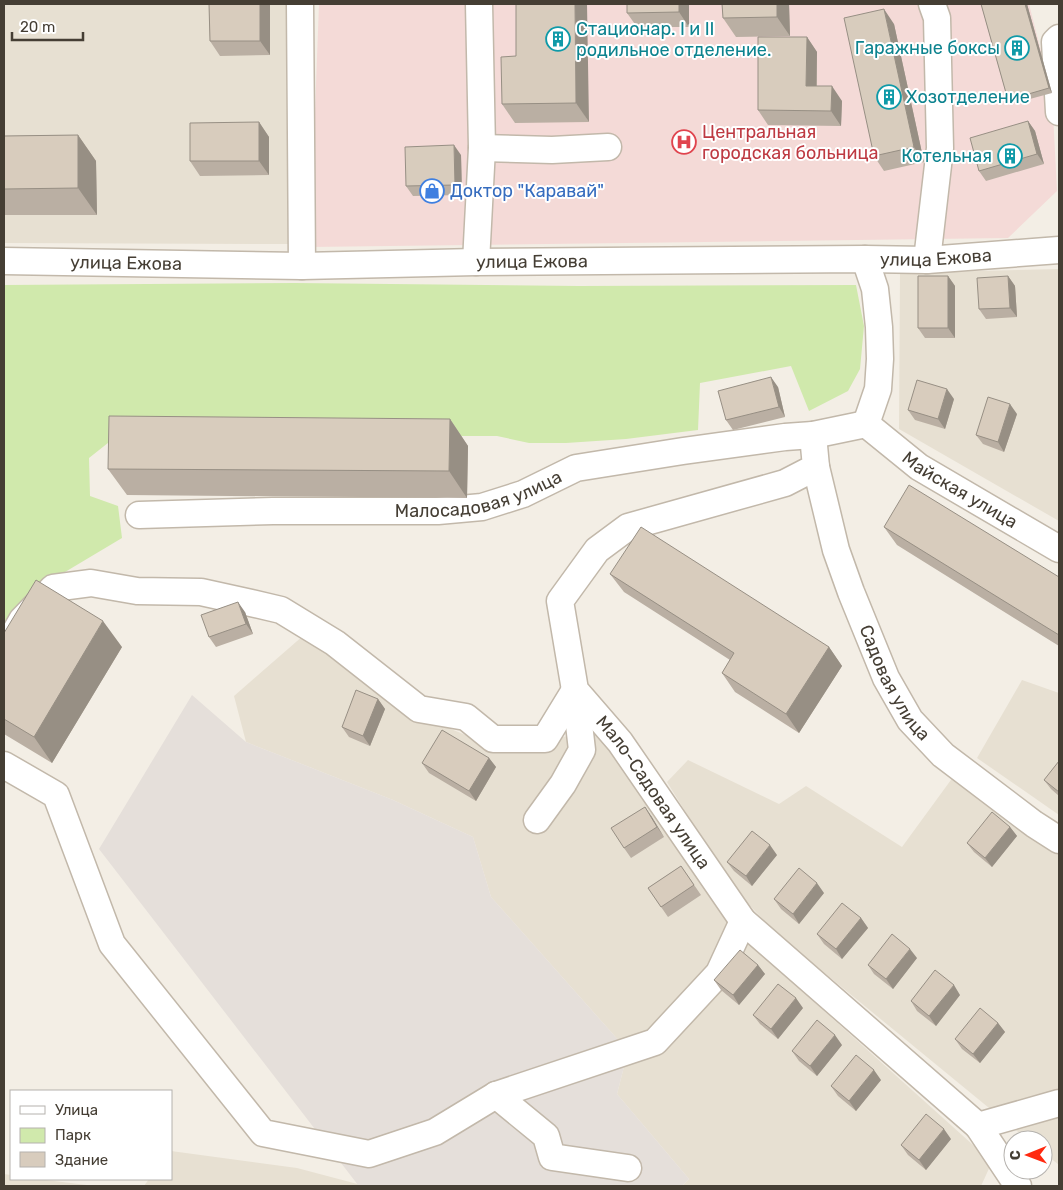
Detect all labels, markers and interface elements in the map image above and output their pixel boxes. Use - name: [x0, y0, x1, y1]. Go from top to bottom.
- scale bar: [12, 10, 84, 42]
- text: 20 m: [20, 18, 55, 36]
- place label: Стационар. I и II родильное отделение.: [576, 18, 771, 61]
- building icon: Стационар. I и II родильное отделение.: [545, 26, 571, 52]
- building icon: Гаражные боксы: [1004, 35, 1030, 61]
- place label: Гаражные боксы: [855, 37, 1000, 59]
- building icon: Хозотделение: [876, 84, 902, 110]
- place label: Хозотделение: [906, 86, 1030, 108]
- place label: Центральная городская больница: [702, 121, 879, 164]
- hospital icon: Центральная городская больница: [671, 129, 697, 155]
- building icon: Котельная: [997, 143, 1023, 169]
- place label: Котельная: [901, 145, 992, 167]
- shop icon: Доктор "Каравай": [419, 178, 445, 204]
- place label: Доктор "Каравай": [450, 180, 604, 202]
- street label: улица Ежова: [880, 244, 992, 271]
- street label: улица Ежова: [476, 250, 588, 273]
- street label: улица Ежова: [70, 251, 182, 275]
- street label: Майская улица: [898, 447, 1021, 533]
- street label: Малосадовая улица: [395, 466, 565, 522]
- street label: Садовая улица: [855, 622, 935, 745]
- street label: Мало-Садовая улица: [591, 711, 715, 873]
- legend: [10, 1090, 172, 1180]
- text: Улица: [55, 1101, 98, 1119]
- text: Парк: [55, 1126, 91, 1144]
- north arrow: [1003, 1130, 1053, 1180]
- text: С: [1007, 1150, 1024, 1160]
- text: Здание: [55, 1151, 108, 1169]

